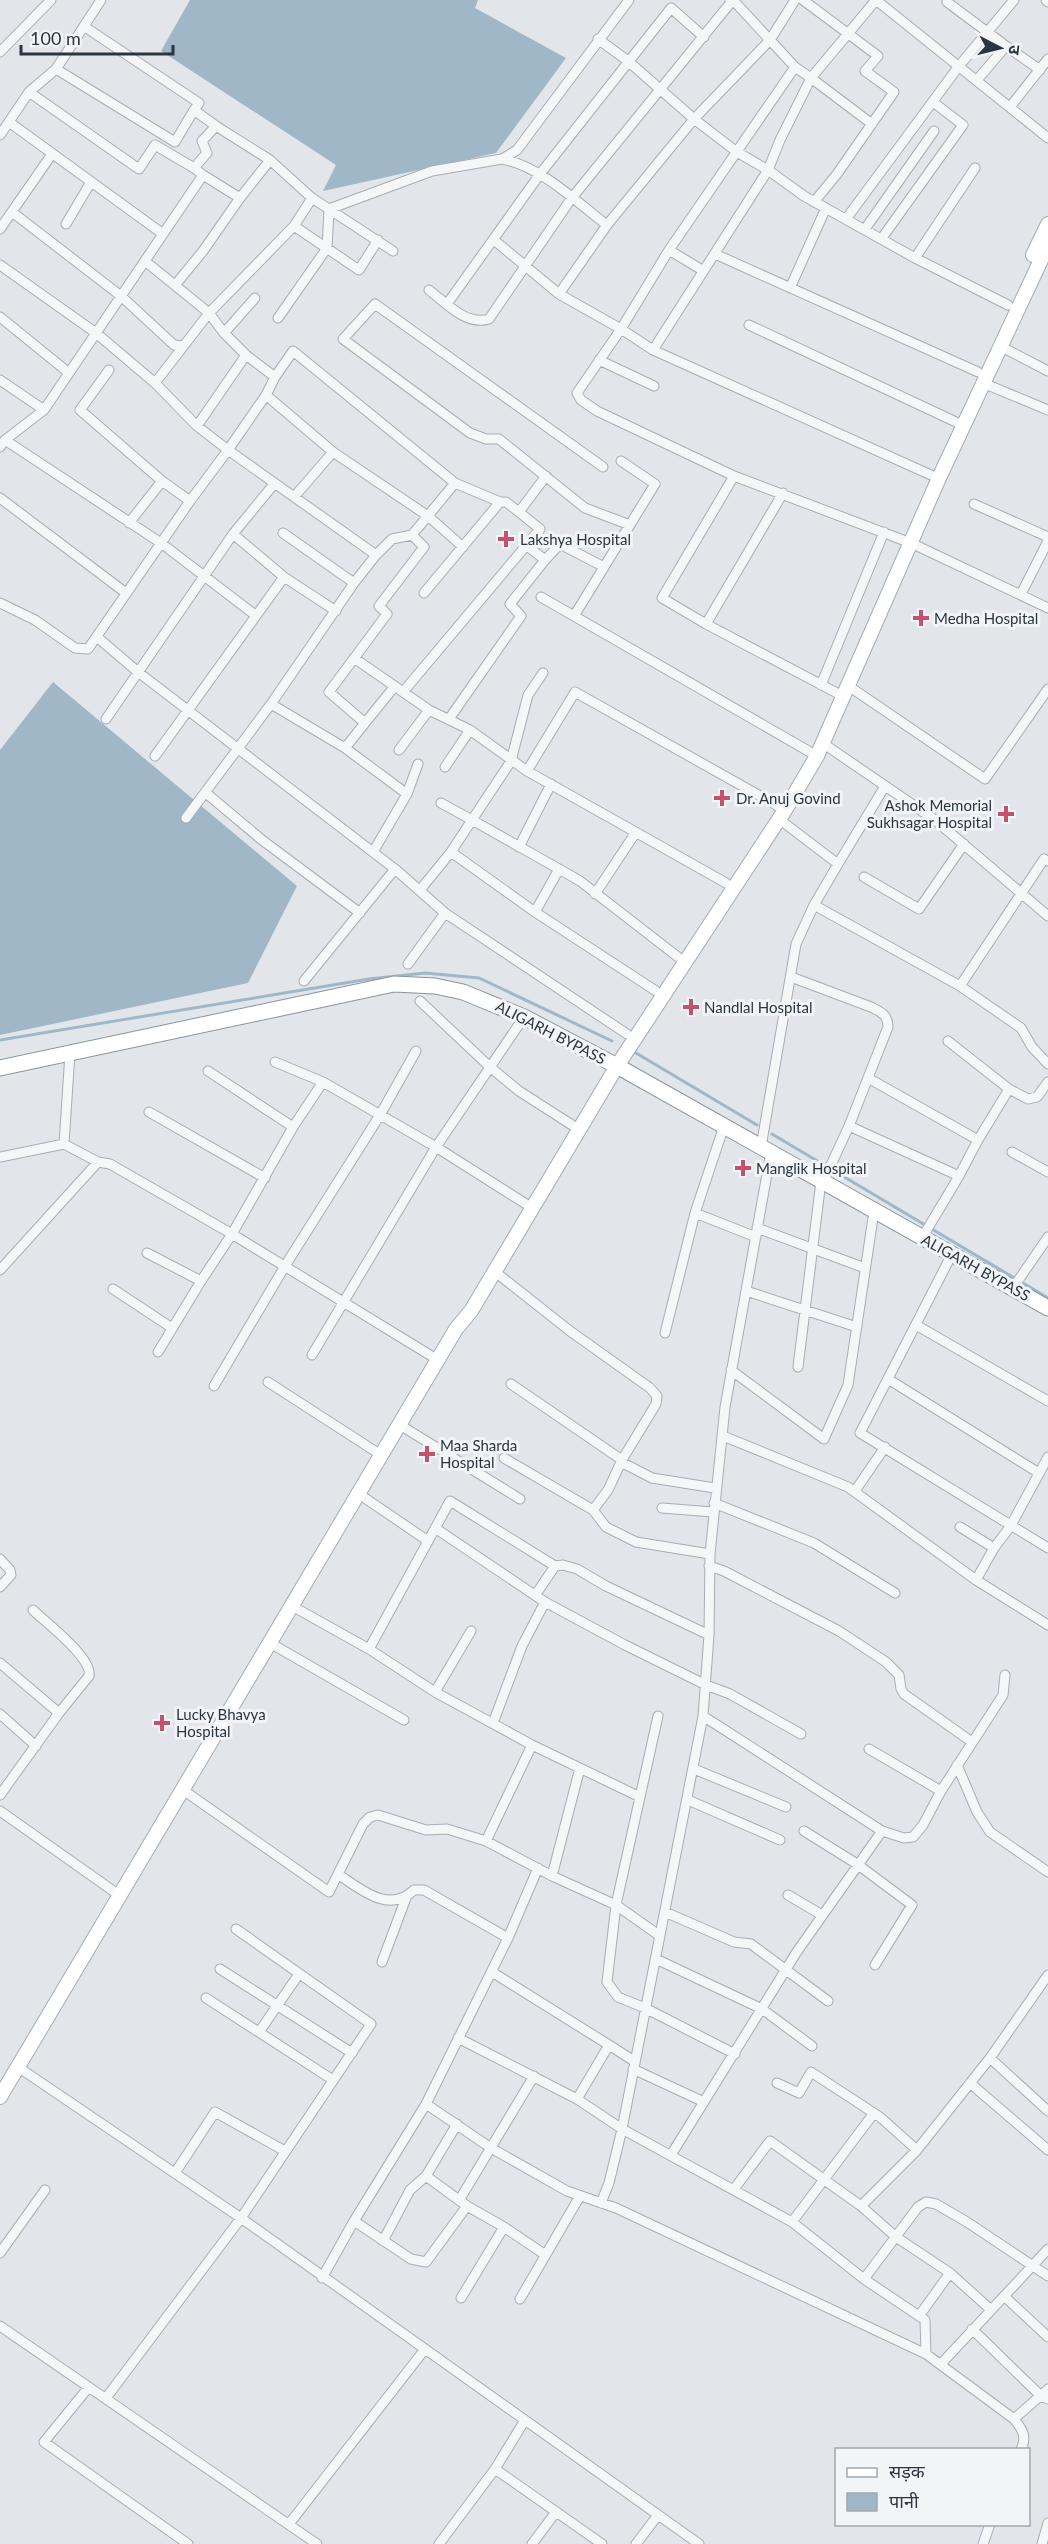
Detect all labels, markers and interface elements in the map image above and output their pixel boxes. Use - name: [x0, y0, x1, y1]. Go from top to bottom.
- scale bar: [21, 18, 172, 56]
- north arrow: [970, 18, 1030, 78]
- text: 100 m: [30, 27, 81, 49]
- text: उ: [1005, 44, 1025, 56]
- marker: Lakshya Hospital: [497, 530, 515, 548]
- place label: Lakshya Hospital: [520, 530, 631, 548]
- marker: Medha Hospital: [912, 609, 930, 627]
- place label: Medha Hospital: [934, 609, 1038, 627]
- marker: Dr. Anuj Govind: [713, 789, 731, 807]
- place label: Dr. Anuj Govind: [736, 789, 841, 807]
- place label: Ashok Memorial Sukhsagar Hospital: [867, 796, 992, 831]
- marker: Ashok Memorial Sukhsagar Hospital: [997, 805, 1015, 823]
- street label: ALIGARH BYPASS: [493, 996, 609, 1068]
- marker: Nandlal Hospital: [682, 998, 700, 1016]
- place label: Nandlal Hospital: [704, 998, 812, 1016]
- marker: Manglik Hospital: [734, 1159, 752, 1177]
- place label: Manglik Hospital: [756, 1159, 867, 1177]
- street label: ALIGARH BYPASS: [919, 1230, 1033, 1304]
- place label: Maa Sharda Hospital: [440, 1436, 517, 1471]
- marker: Maa Sharda Hospital: [418, 1445, 436, 1463]
- place label: Lucky Bhavya Hospital: [176, 1705, 266, 1740]
- marker: Lucky Bhavya Hospital: [153, 1714, 171, 1732]
- legend: [835, 2448, 1030, 2526]
- text: सड़क: [889, 2460, 926, 2482]
- text: पानी: [889, 2490, 919, 2512]

